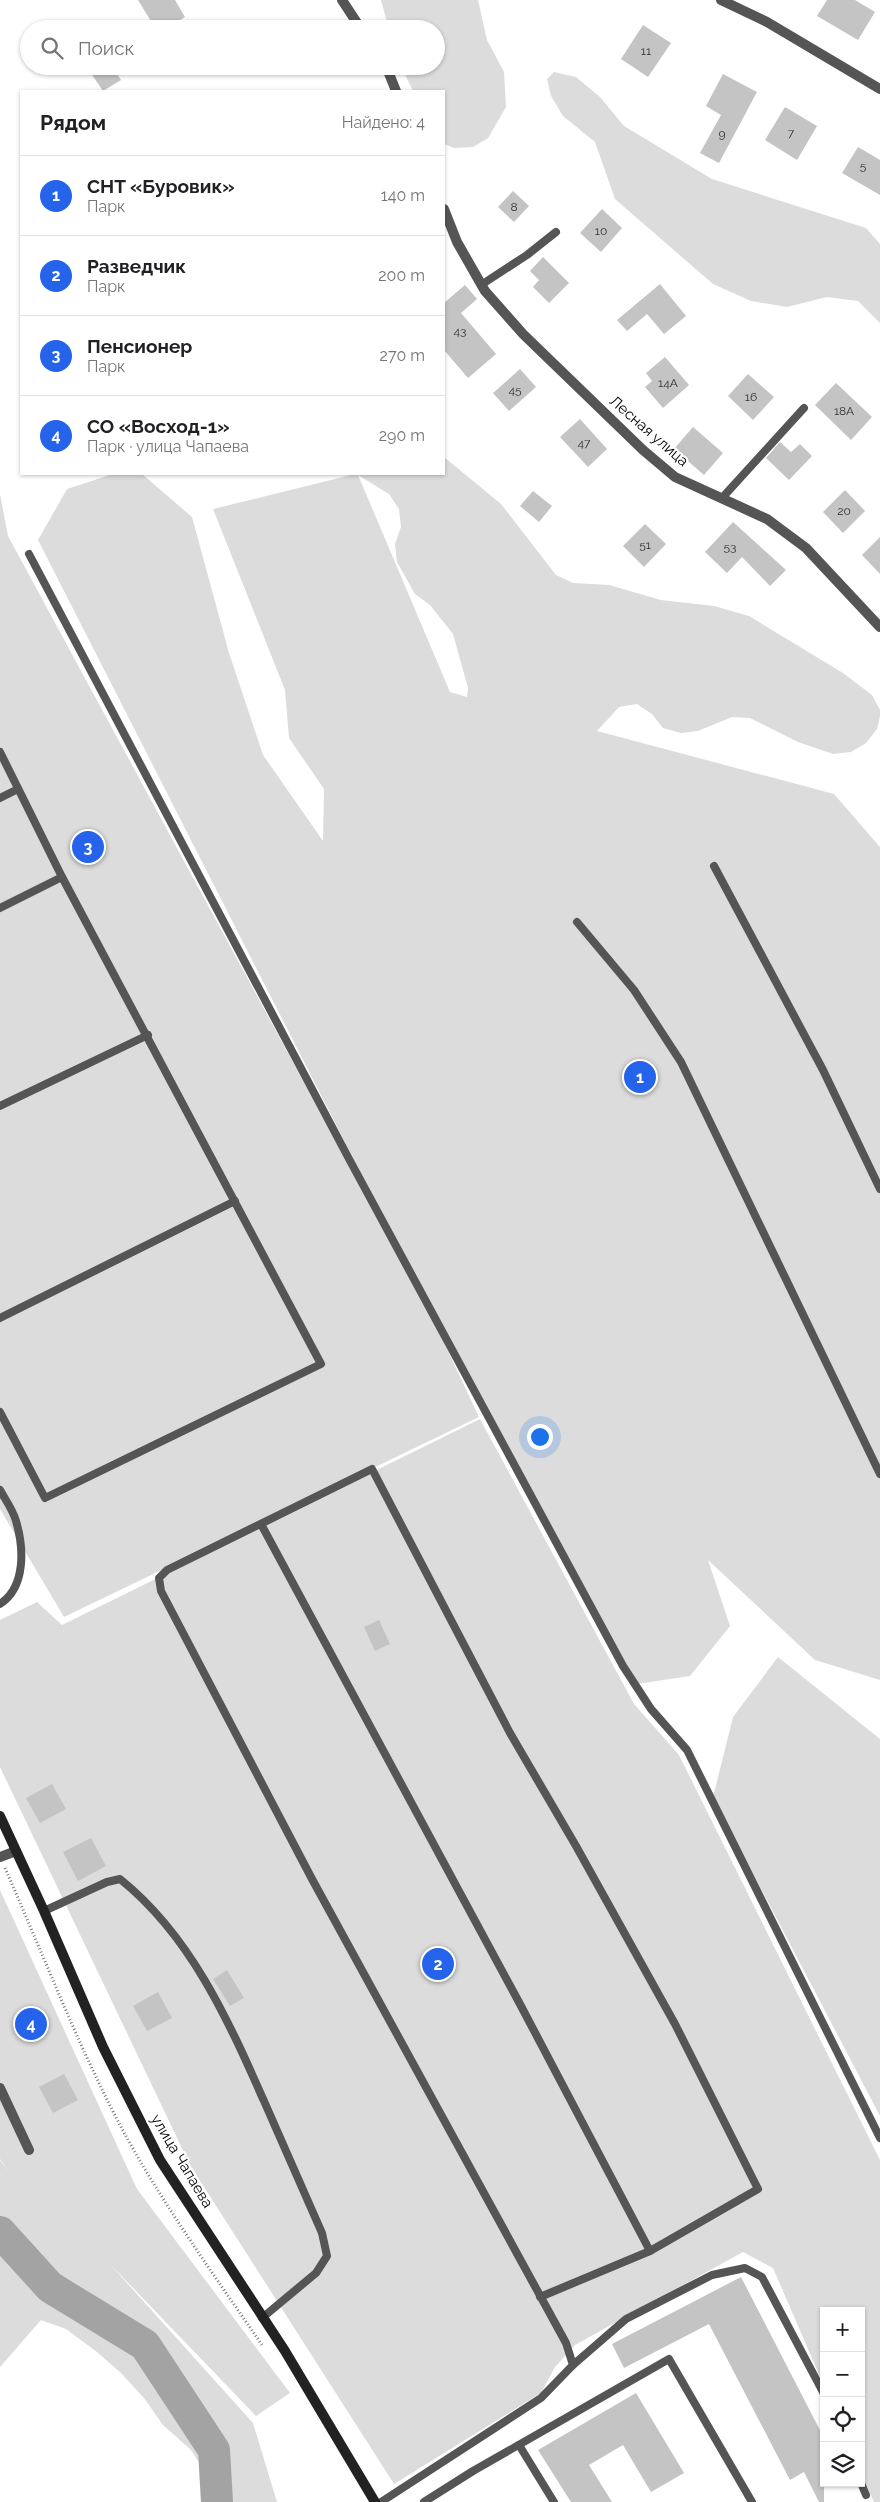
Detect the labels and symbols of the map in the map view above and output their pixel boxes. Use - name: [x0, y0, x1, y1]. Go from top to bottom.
- house number: 11: [641, 44, 651, 58]
- house number: 7: [788, 126, 795, 140]
- house number: 9: [718, 127, 726, 141]
- house number: 5: [860, 159, 867, 173]
- house number: 8: [510, 200, 518, 214]
- house number: 10: [595, 224, 607, 238]
- house number: 43: [454, 324, 466, 338]
- house number: 14А: [658, 376, 678, 390]
- house number: 45: [508, 383, 522, 397]
- house number: 16: [745, 390, 757, 404]
- street label: Лесная улица: [606, 392, 692, 470]
- house number: 18А: [834, 404, 854, 418]
- house number: 47: [578, 436, 591, 450]
- house number: 20: [837, 504, 851, 518]
- house number: 51: [639, 538, 651, 552]
- house number: 53: [724, 540, 736, 554]
- pin: 3: [72, 828, 104, 866]
- pin: 1: [624, 1058, 656, 1096]
- your location: [527, 1424, 553, 1450]
- pin: 2: [422, 1945, 454, 1983]
- pin: 4: [15, 2005, 47, 2043]
- street label: улица Чапаева: [147, 2111, 217, 2211]

